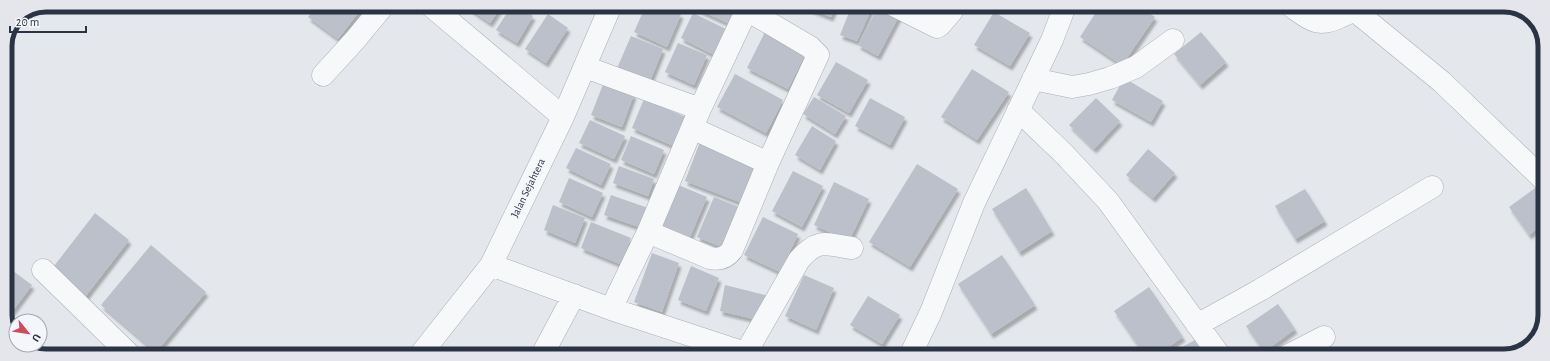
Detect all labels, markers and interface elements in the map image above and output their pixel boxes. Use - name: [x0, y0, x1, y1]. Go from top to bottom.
- scale bar: [10, 8, 86, 34]
- text: 20 m: [16, 16, 39, 28]
- street label: Jalan Sejahtera: [509, 157, 547, 219]
- north arrow: [8, 313, 48, 353]
- text: U: [30, 332, 43, 344]

